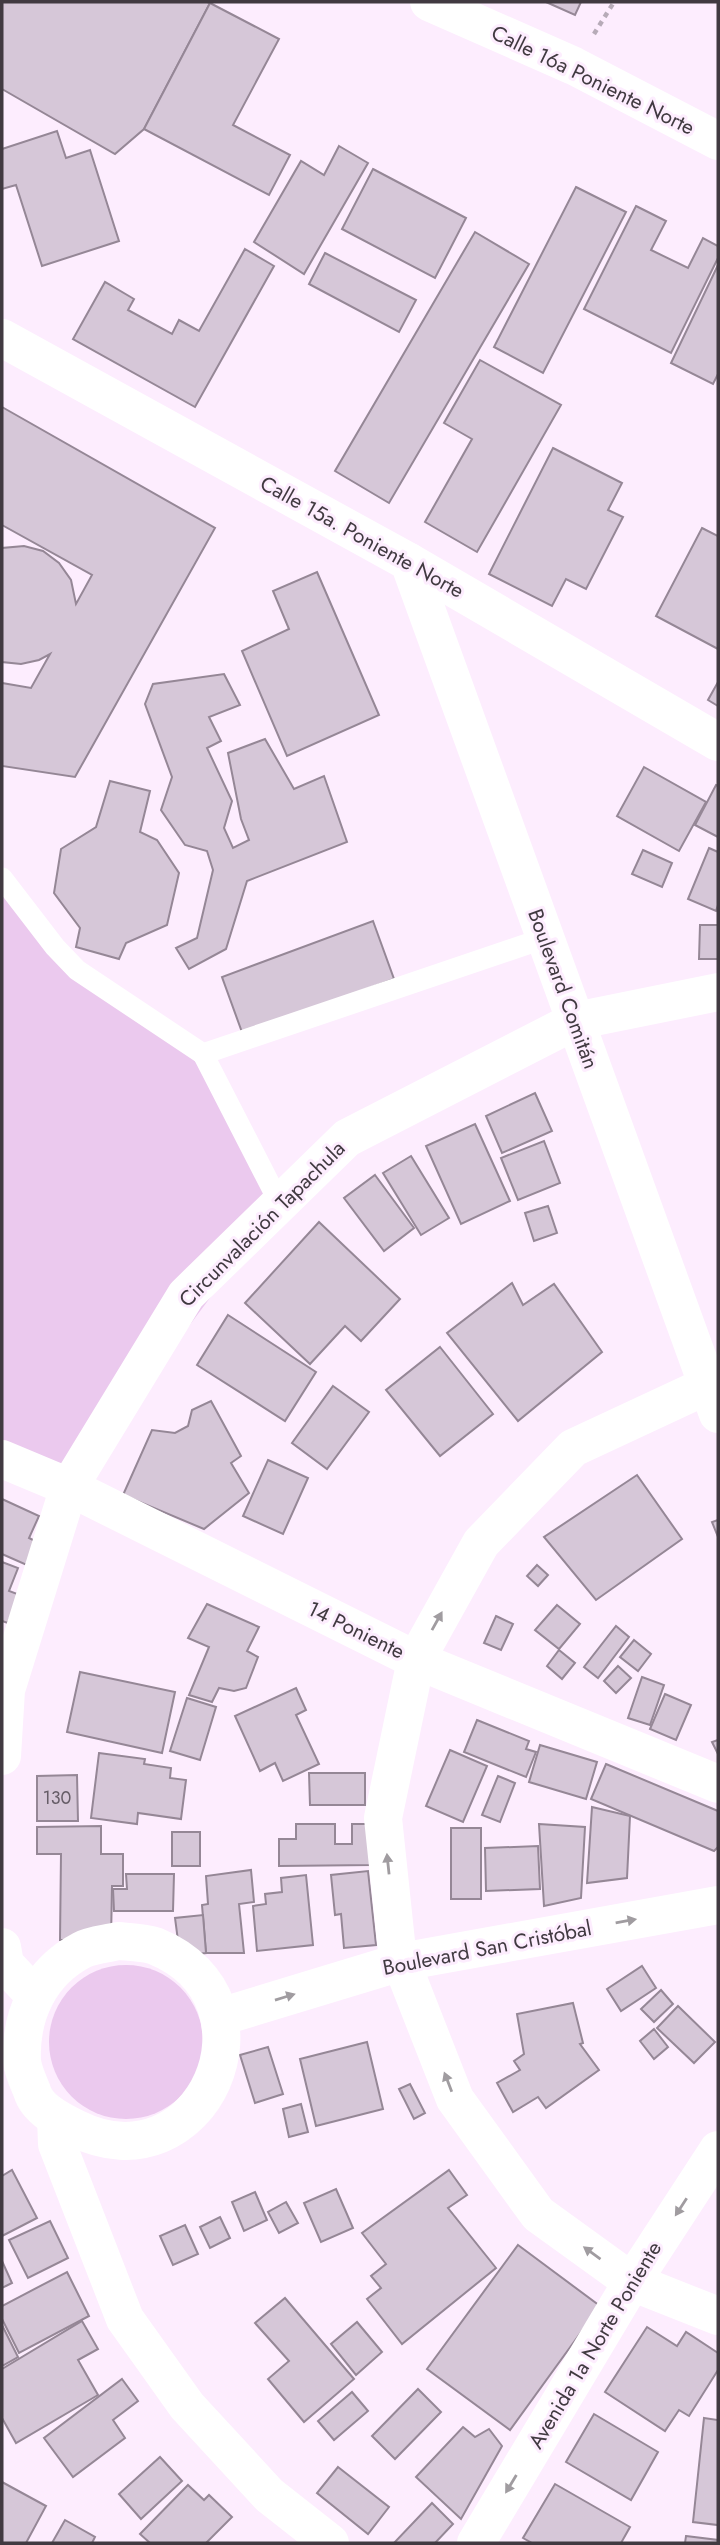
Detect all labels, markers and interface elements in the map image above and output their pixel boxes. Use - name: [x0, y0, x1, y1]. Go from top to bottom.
- street label: Calle 16a Poniente Norte: [486, 18, 700, 142]
- street label: Calle 15a. Poniente Norte: [255, 468, 470, 606]
- street label: Boulevard Comitán: [520, 905, 606, 1073]
- street label: Circunvalación Tapachula: [172, 1134, 352, 1314]
- street label: 14 Poniente: [302, 1594, 410, 1666]
- one-way arrow: [431, 1612, 443, 1631]
- house number: 130: [43, 1785, 72, 1811]
- one-way arrow: [382, 1853, 393, 1875]
- street label: Boulevard San Cristóbal: [380, 1913, 594, 1983]
- one-way arrow: [615, 1916, 637, 1927]
- one-way arrow: [275, 1992, 296, 2002]
- one-way arrow: [442, 2071, 453, 2092]
- one-way arrow: [674, 2198, 688, 2216]
- street label: Avenida 1a Norte Poniente: [521, 2236, 669, 2454]
- one-way arrow: [583, 2246, 601, 2260]
- one-way arrow: [505, 2475, 517, 2494]

